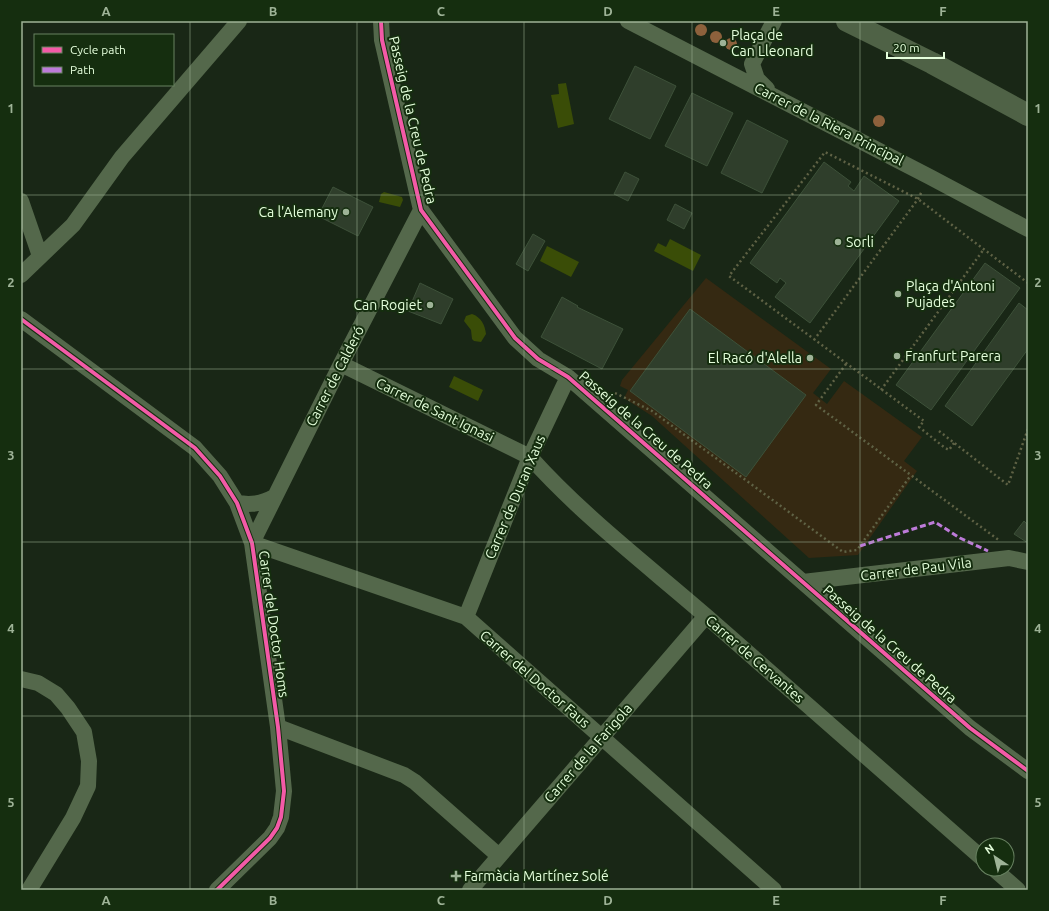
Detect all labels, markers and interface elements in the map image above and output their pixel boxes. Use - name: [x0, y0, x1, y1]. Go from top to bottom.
- text: A: [101, 4, 111, 18]
- text: B: [269, 4, 278, 18]
- text: C: [437, 4, 446, 18]
- text: D: [603, 4, 613, 18]
- text: E: [772, 4, 780, 18]
- text: F: [939, 4, 947, 18]
- place label: Plaça de Can Lleonard: [731, 27, 813, 59]
- legend: [34, 34, 174, 86]
- scale bar: [887, 34, 944, 60]
- street label: Passeig de la Creu de Pedra: [386, 35, 440, 205]
- marker: Plaça de Can Lleonard: [718, 38, 728, 48]
- text: 20 m: [893, 41, 920, 54]
- text: Cycle path: [70, 43, 126, 56]
- text: Path: [70, 63, 95, 76]
- street label: Carrer de la Riera Principal: [752, 79, 907, 169]
- text: 1: [7, 101, 15, 115]
- text: 1: [1034, 101, 1042, 115]
- place label: Ca l'Alemany: [258, 204, 338, 220]
- marker: Ca l'Alemany: [341, 207, 351, 217]
- place label: Sorli: [846, 234, 874, 250]
- marker: Sorli: [833, 237, 843, 247]
- text: 2: [7, 275, 15, 289]
- text: 2: [1034, 275, 1042, 289]
- place label: Plaça d'Antoni Pujades: [906, 278, 995, 310]
- marker: Plaça d'Antoni Pujades: [893, 289, 903, 299]
- place label: Can Rogiet: [353, 297, 422, 313]
- marker: Can Rogiet: [425, 300, 435, 310]
- street label: Carrer de Calderó: [303, 323, 367, 429]
- place label: Franfurt Parera: [905, 348, 1001, 364]
- place label: El Racó d'Alella: [708, 350, 802, 366]
- marker: Franfurt Parera: [892, 351, 902, 361]
- marker: El Racó d'Alella: [805, 353, 815, 363]
- street label: Passeig de la Creu de Pedra: [576, 368, 716, 492]
- street label: Carrer de Sant Ignasi: [373, 374, 497, 446]
- street label: Carrer de Duran Xaus: [482, 433, 548, 561]
- text: 3: [7, 448, 15, 462]
- text: 3: [1034, 448, 1042, 462]
- street label: Carrer del Doctor Homs: [256, 549, 292, 699]
- street label: Carrer de Pau Vila: [859, 554, 973, 584]
- street label: Passeig de la Creu de Pedra: [820, 582, 960, 706]
- street label: Carrer de Cervantes: [703, 612, 807, 706]
- text: 4: [7, 621, 15, 635]
- text: 4: [1034, 621, 1042, 635]
- street label: Carrer del Doctor Faus: [477, 627, 593, 731]
- street label: Carrer de la Farigola: [541, 700, 635, 806]
- text: 5: [7, 795, 15, 809]
- text: 5: [1034, 795, 1042, 809]
- north arrow: [975, 837, 1015, 877]
- text: N: [982, 842, 996, 856]
- place label: Farmàcia Martínez Solé: [464, 868, 609, 884]
- marker: Farmàcia Martínez Solé: [451, 871, 461, 881]
- text: A: [101, 893, 111, 907]
- text: B: [269, 893, 278, 907]
- text: C: [437, 893, 446, 907]
- text: D: [603, 893, 613, 907]
- text: E: [772, 893, 780, 907]
- text: F: [939, 893, 947, 907]

